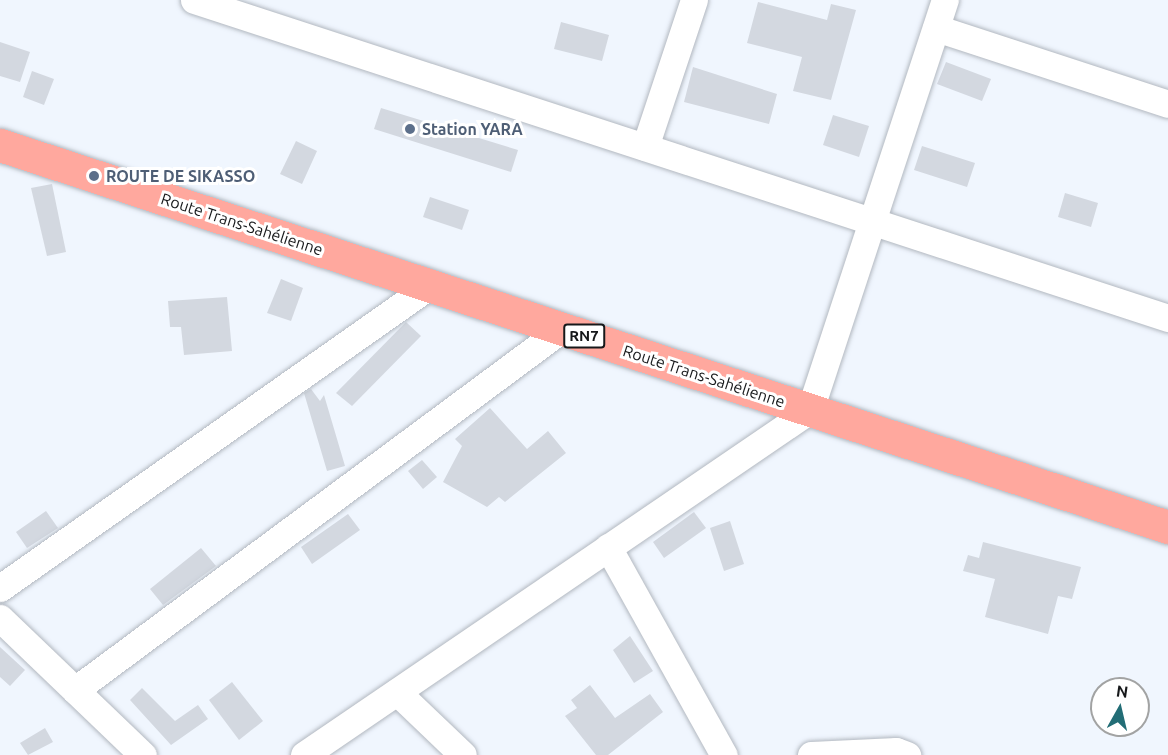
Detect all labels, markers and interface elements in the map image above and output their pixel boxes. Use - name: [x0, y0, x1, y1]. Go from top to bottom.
- place label: Station YARA: [422, 119, 523, 139]
- marker: Station YARA: [403, 122, 417, 136]
- place label: ROUTE DE SIKASSO: [106, 166, 255, 186]
- marker: ROUTE DE SIKASSO: [87, 169, 101, 183]
- street label: Route Trans-Sahélienne: [159, 189, 325, 259]
- road number: RN7: [563, 324, 605, 348]
- street label: Route Trans-Sahélienne: [621, 341, 787, 411]
- north arrow: [1090, 677, 1150, 737]
- text: N: [1115, 681, 1129, 701]

